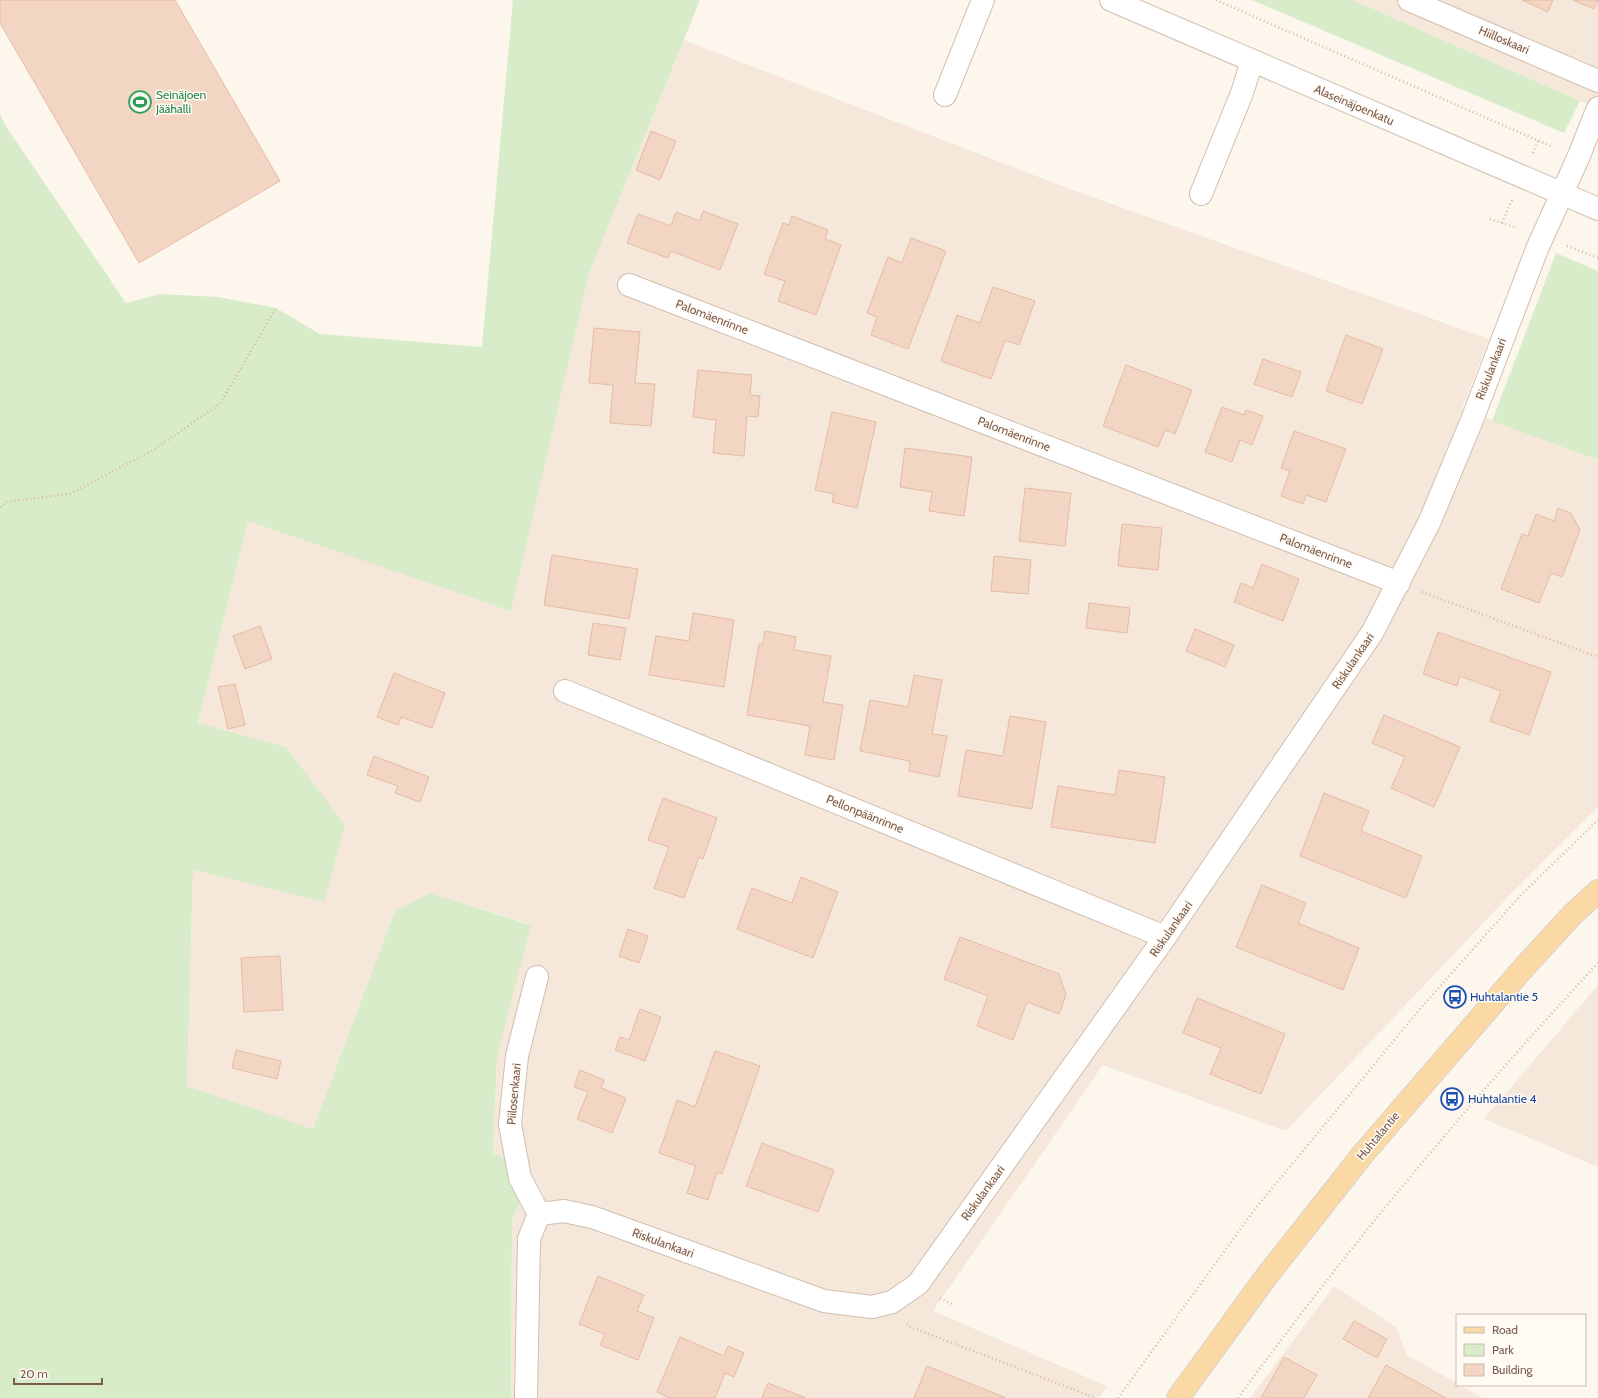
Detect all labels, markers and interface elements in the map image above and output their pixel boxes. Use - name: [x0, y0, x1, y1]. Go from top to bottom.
- street label: Hiilloskaari: [1477, 22, 1532, 57]
- street label: Alaseinäjoenkatu: [1312, 81, 1396, 128]
- place label: Seinäjoen Jäähalli: [155, 87, 206, 116]
- sports icon: Seinäjoen Jäähalli: [127, 89, 153, 115]
- street label: Palomäenrinne: [674, 296, 751, 337]
- street label: Riskulankaari: [1472, 336, 1509, 402]
- street label: Palomäenrinne: [976, 413, 1053, 454]
- street label: Palomäenrinne: [1278, 530, 1355, 571]
- street label: Riskulankaari: [1328, 630, 1377, 692]
- street label: Pellonpäänrinne: [824, 791, 906, 836]
- street label: Riskulankaari: [1146, 898, 1195, 960]
- bus stop icon: Huhtalantie 5: [1442, 984, 1468, 1010]
- place label: Huhtalantie 5: [1470, 989, 1538, 1004]
- street label: Piilosenkaari: [503, 1062, 524, 1126]
- bus stop icon: Huhtalantie 4: [1439, 1086, 1465, 1112]
- place label: Huhtalantie 4: [1468, 1091, 1536, 1106]
- street label: Huhtalantie: [1353, 1108, 1402, 1163]
- street label: Riskulankaari: [957, 1162, 1008, 1223]
- street label: Riskulankaari: [630, 1224, 696, 1261]
- legend: [1456, 1314, 1586, 1386]
- text: Road: [1492, 1322, 1518, 1337]
- text: Park: [1492, 1342, 1514, 1357]
- scale bar: [14, 1360, 102, 1386]
- text: Building: [1492, 1362, 1534, 1377]
- text: 20 m: [20, 1366, 48, 1381]

